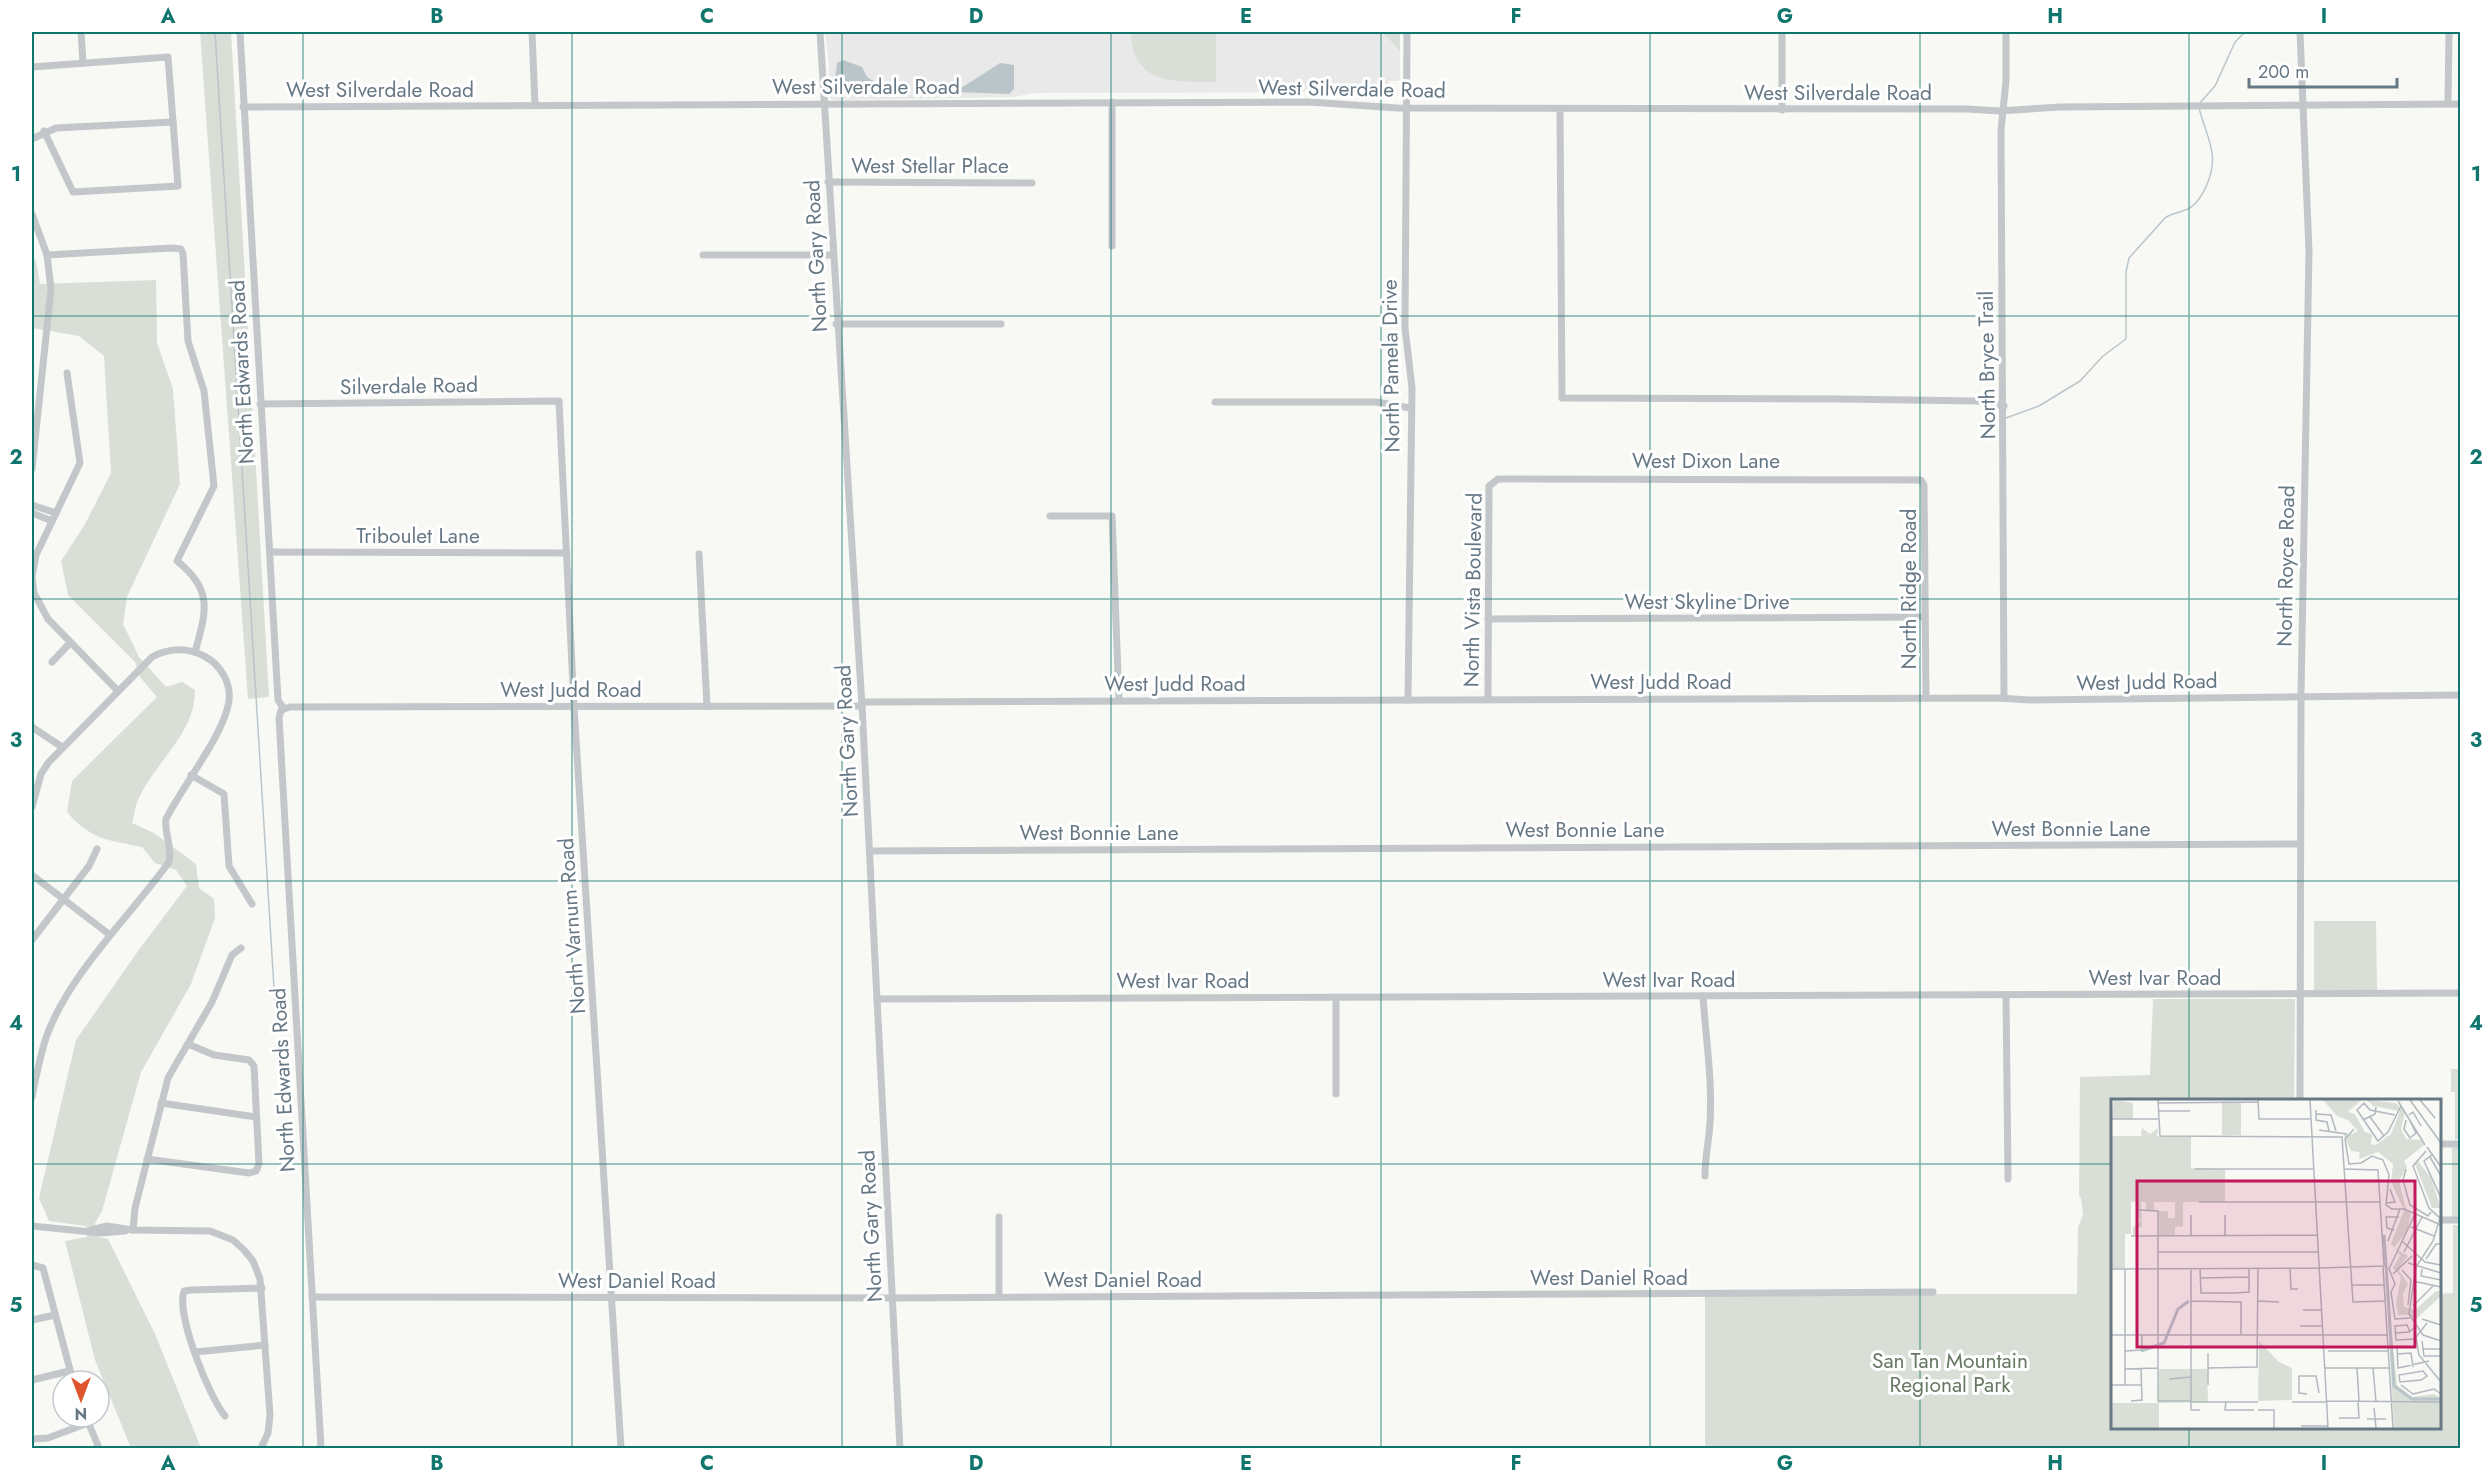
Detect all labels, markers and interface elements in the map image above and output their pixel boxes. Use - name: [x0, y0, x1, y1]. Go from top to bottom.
- text: A: [160, 2, 176, 31]
- text: B: [430, 2, 444, 31]
- text: C: [700, 2, 714, 31]
- text: D: [969, 2, 983, 31]
- text: E: [1240, 2, 1252, 31]
- text: F: [1510, 2, 1522, 31]
- text: G: [1777, 2, 1793, 31]
- text: H: [2047, 2, 2063, 31]
- text: I: [2321, 2, 2327, 31]
- scale bar: [2249, 51, 2398, 89]
- text: 200 m: [2258, 59, 2309, 85]
- street label: West Silverdale Road: [772, 72, 960, 102]
- street label: West Silverdale Road: [1258, 72, 1446, 106]
- street label: West Silverdale Road: [286, 75, 474, 105]
- street label: West Silverdale Road: [1744, 78, 1932, 108]
- street label: West Stellar Place: [851, 151, 1009, 181]
- text: 1: [11, 160, 21, 189]
- text: 1: [2471, 160, 2481, 189]
- street label: North Gary Road: [797, 179, 835, 333]
- street label: North Edwards Road: [222, 279, 262, 465]
- street label: North Pamela Drive: [1374, 279, 1408, 453]
- street label: North Bryce Trail: [1971, 290, 2003, 440]
- street label: Silverdale Road: [340, 370, 478, 402]
- text: 2: [9, 443, 23, 472]
- text: 2: [2469, 443, 2483, 472]
- street label: West Dixon Lane: [1632, 446, 1780, 476]
- street label: North Royce Road: [2270, 485, 2302, 647]
- street label: North Vista Boulevard: [1456, 492, 1490, 688]
- street label: North Ridge Road: [1894, 509, 1924, 669]
- street label: Triboulet Lane: [356, 521, 480, 551]
- street label: West Skyline Drive: [1624, 587, 1790, 617]
- street label: North Gary Road: [828, 664, 866, 818]
- street label: West Judd Road: [2076, 666, 2218, 698]
- street label: West Judd Road: [1590, 667, 1732, 697]
- street label: West Judd Road: [1104, 669, 1246, 699]
- street label: West Judd Road: [500, 675, 642, 705]
- text: 3: [10, 726, 22, 755]
- text: 3: [2470, 726, 2482, 755]
- street label: West Bonnie Lane: [1992, 814, 2151, 844]
- street label: West Bonnie Lane: [1506, 815, 1665, 845]
- street label: West Bonnie Lane: [1020, 818, 1179, 848]
- street label: North Varnum Road: [551, 837, 593, 1015]
- street label: West Ivar Road: [2088, 963, 2222, 993]
- street label: West Ivar Road: [1602, 965, 1736, 995]
- street label: West Ivar Road: [1116, 966, 1250, 996]
- street label: North Edwards Road: [263, 987, 303, 1173]
- text: 4: [9, 1009, 23, 1038]
- text: 4: [2469, 1009, 2483, 1038]
- inset map: [2111, 1099, 2441, 1429]
- street label: North Gary Road: [852, 1149, 890, 1303]
- street label: West Daniel Road: [1530, 1263, 1688, 1293]
- street label: West Daniel Road: [1044, 1265, 1202, 1295]
- street label: West Daniel Road: [558, 1266, 716, 1296]
- text: 5: [10, 1291, 23, 1320]
- text: 5: [2470, 1291, 2483, 1320]
- park label: San Tan Mountain Regional Park: [1872, 1346, 2028, 1400]
- north arrow: [51, 1369, 111, 1429]
- text: N: [75, 1402, 87, 1425]
- text: A: [160, 1449, 176, 1478]
- text: B: [430, 1449, 444, 1478]
- text: C: [700, 1449, 714, 1478]
- text: D: [969, 1449, 983, 1478]
- text: E: [1240, 1449, 1252, 1478]
- text: F: [1510, 1449, 1522, 1478]
- text: G: [1777, 1449, 1793, 1478]
- text: H: [2047, 1449, 2063, 1478]
- text: I: [2321, 1449, 2327, 1478]

